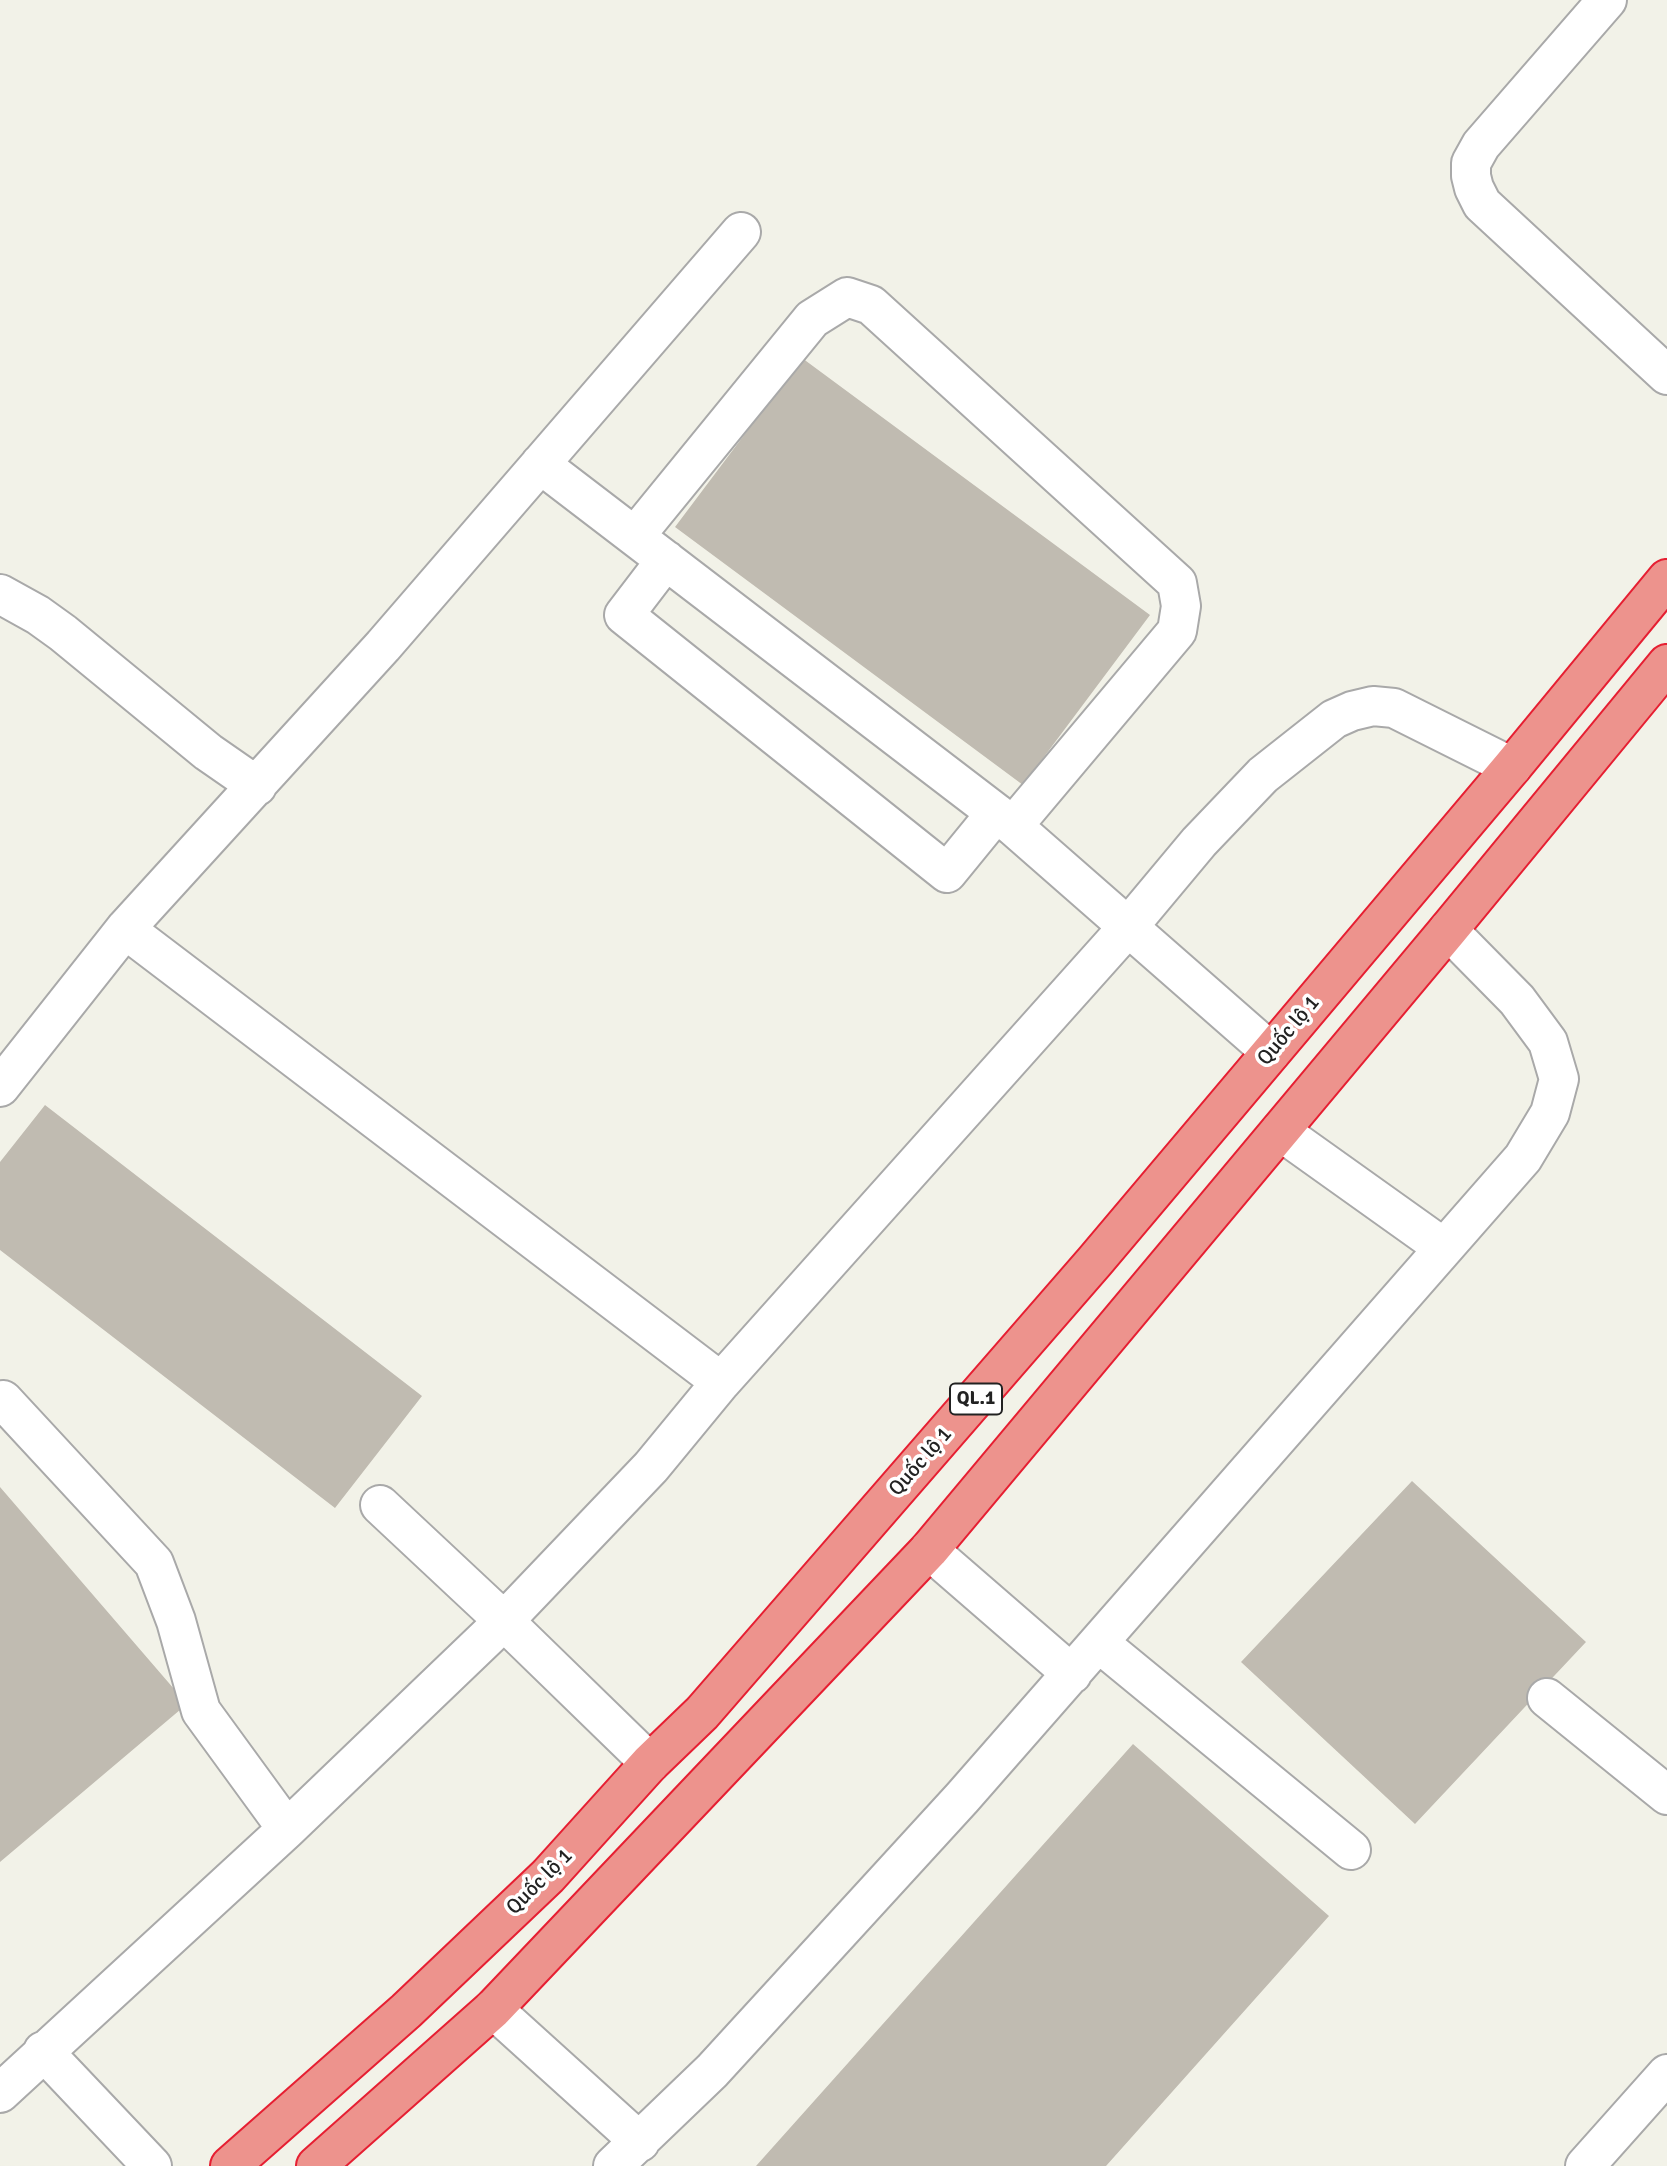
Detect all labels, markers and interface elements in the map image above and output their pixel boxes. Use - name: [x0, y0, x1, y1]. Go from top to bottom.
- street label: Quốc lộ 1: [1253, 991, 1325, 1071]
- road number: QL.1: [950, 1384, 1002, 1414]
- street label: Quốc lộ 1: [884, 1422, 958, 1502]
- street label: Quốc lộ 1: [502, 1844, 578, 1920]

